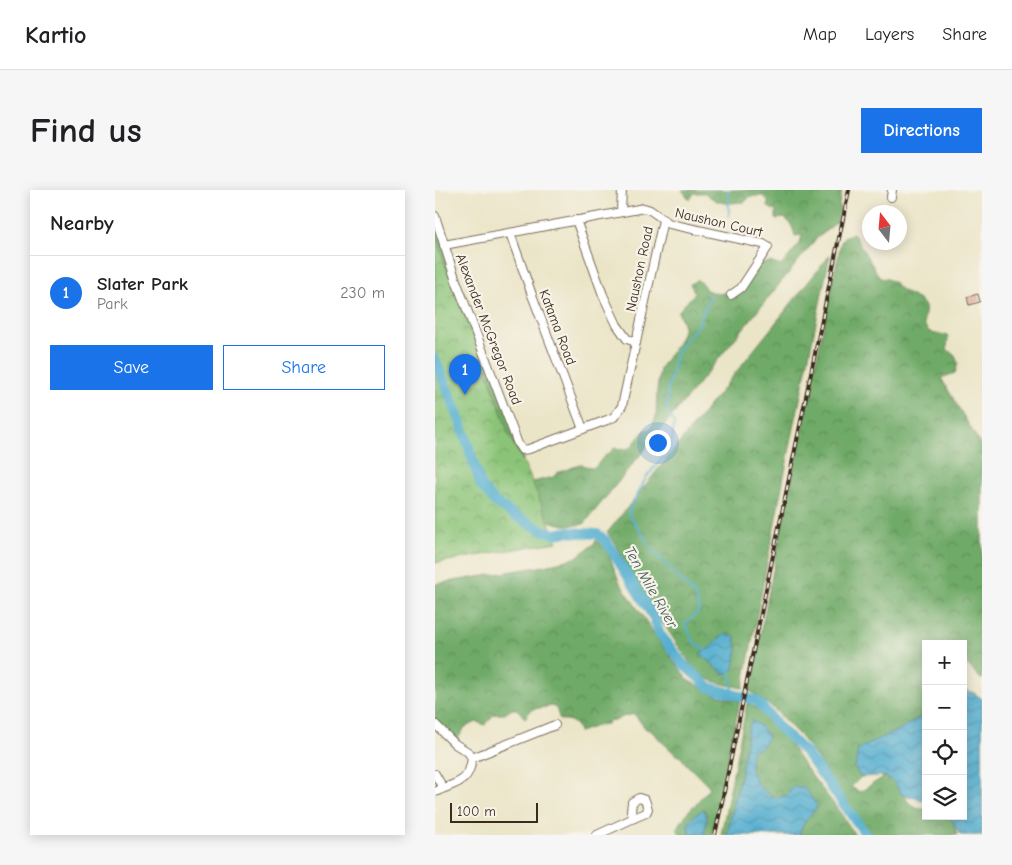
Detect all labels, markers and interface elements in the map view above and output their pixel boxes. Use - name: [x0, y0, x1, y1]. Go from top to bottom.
- text: Kartio: [25, 21, 87, 49]
- text: Map: [803, 24, 837, 45]
- text: Layers: [865, 24, 914, 45]
- text: Share: [942, 24, 987, 45]
- button: Directions: [861, 108, 982, 153]
- text: Find us: [30, 110, 142, 151]
- street label: Naushon Court: [673, 204, 765, 241]
- north arrow: [862, 205, 907, 250]
- text: Nearby: [50, 211, 114, 235]
- street label: Naushon Road: [622, 225, 657, 313]
- street label: Alexander McGregor Road: [452, 251, 525, 407]
- text: Slater Park: [97, 273, 188, 295]
- text: 1: [63, 284, 69, 302]
- text: 230 m: [340, 284, 385, 302]
- street label: Katama Road: [535, 287, 580, 367]
- text: Park: [97, 295, 128, 313]
- button: Save: [50, 345, 213, 390]
- button: Share: [223, 345, 385, 390]
- pin: 1: [449, 354, 481, 395]
- your location: [645, 430, 671, 456]
- water label: Ten Mile River: [620, 543, 682, 632]
- map controls: [922, 640, 967, 820]
- button: +: [922, 640, 967, 685]
- button: −: [922, 685, 967, 730]
- button: locate: [922, 730, 967, 775]
- button: layers: [922, 775, 967, 820]
- scale bar: [450, 800, 537, 823]
- text: 100 m: [457, 803, 496, 820]

